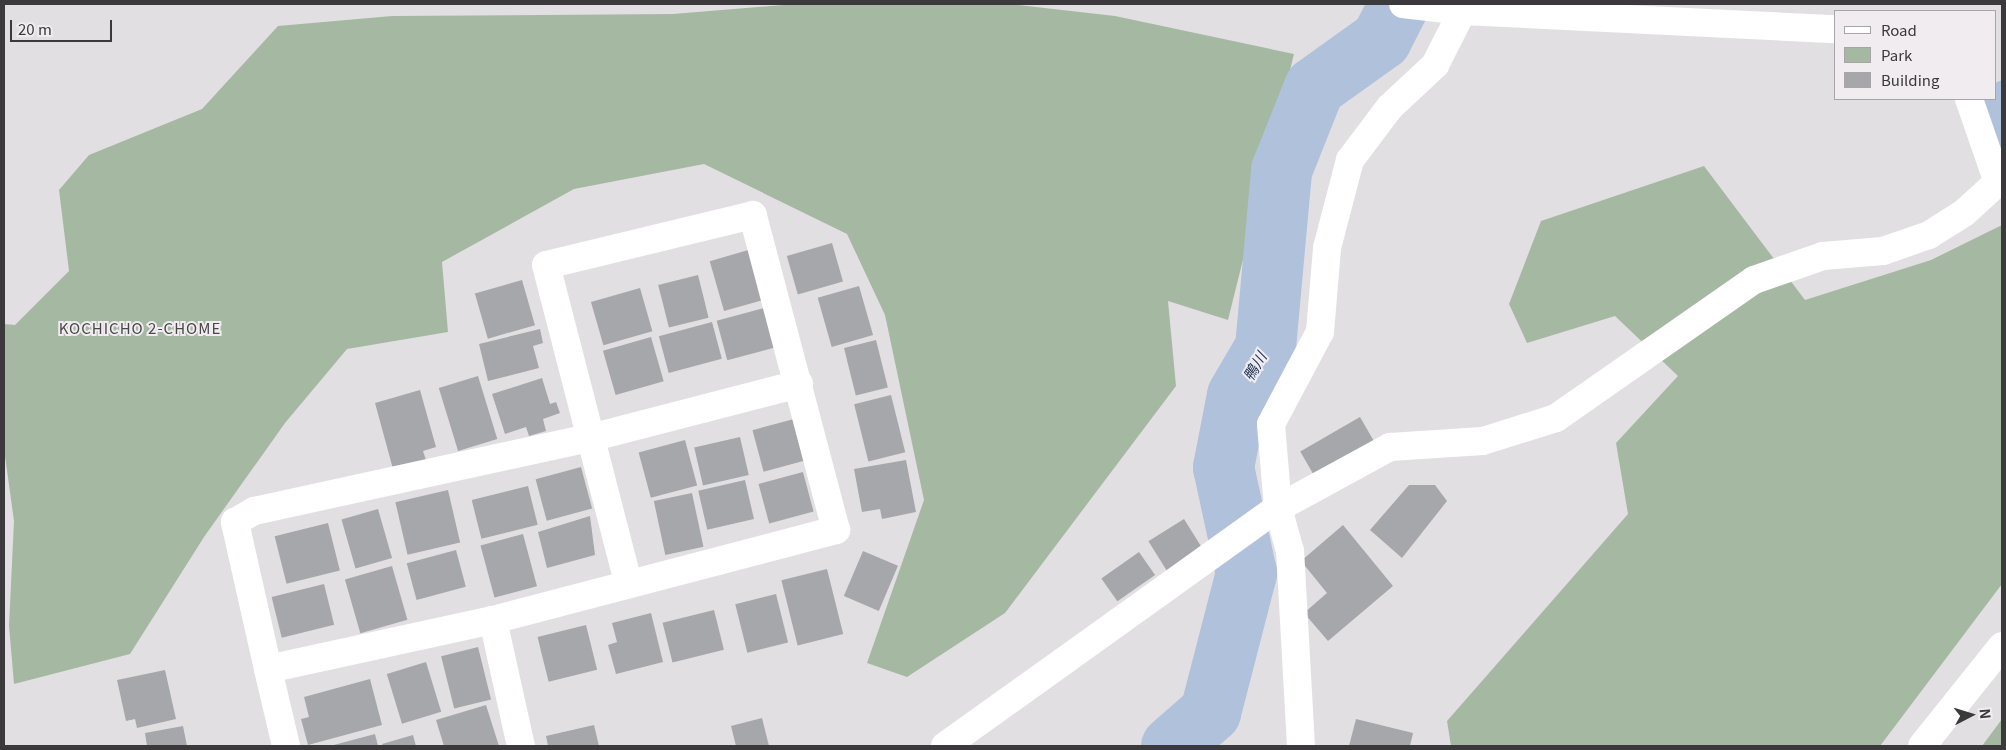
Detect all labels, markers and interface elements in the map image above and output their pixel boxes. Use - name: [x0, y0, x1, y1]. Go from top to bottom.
- scale bar: [12, 10, 115, 42]
- legend: [1834, 10, 1996, 100]
- text: 20 m: [18, 18, 52, 39]
- text: Road: [1881, 19, 1917, 40]
- text: Park: [1881, 44, 1912, 65]
- text: Building: [1881, 69, 1939, 90]
- district label: KOCHICHO 2-CHOME: [57, 319, 223, 337]
- water label: 鴨川: [1239, 349, 1269, 383]
- north arrow: [1946, 690, 1996, 740]
- text: N: [1976, 708, 1996, 720]

